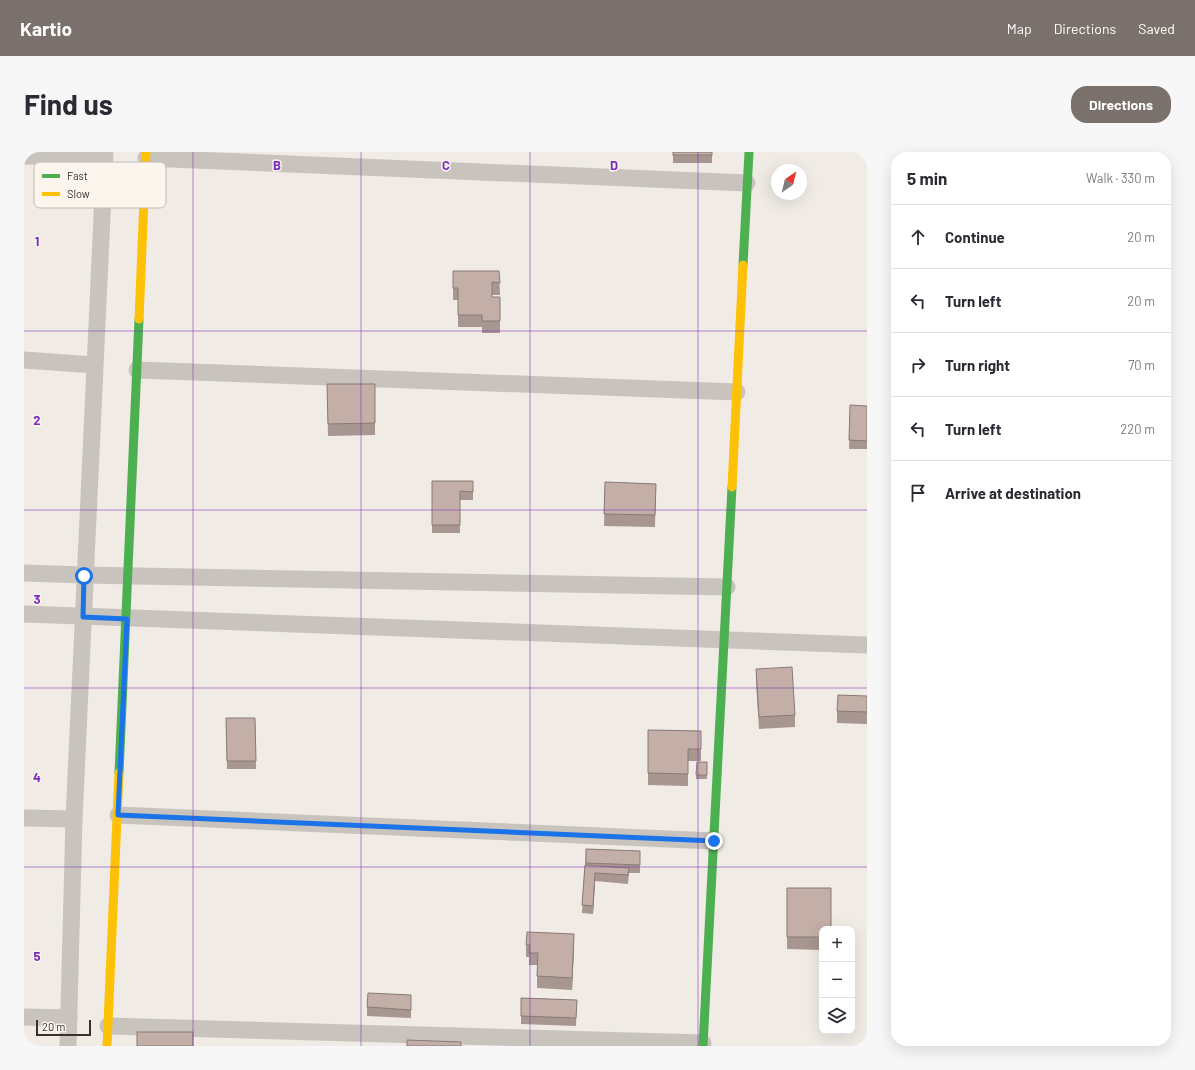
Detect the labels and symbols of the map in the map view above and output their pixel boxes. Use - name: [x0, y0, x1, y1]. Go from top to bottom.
- text: B: [273, 157, 281, 173]
- text: C: [442, 157, 450, 173]
- text: D: [610, 157, 618, 173]
- legend: [34, 162, 166, 208]
- north arrow: [771, 164, 807, 200]
- text: Fast: [67, 169, 88, 182]
- text: Slow: [67, 187, 90, 200]
- text: 1: [35, 233, 39, 249]
- text: 2: [33, 412, 41, 428]
- route start: [75, 567, 93, 585]
- text: 3: [33, 591, 41, 607]
- text: 4: [33, 769, 41, 785]
- route end: [705, 832, 723, 850]
- text: 5: [33, 948, 41, 964]
- scale bar: [36, 1018, 91, 1037]

